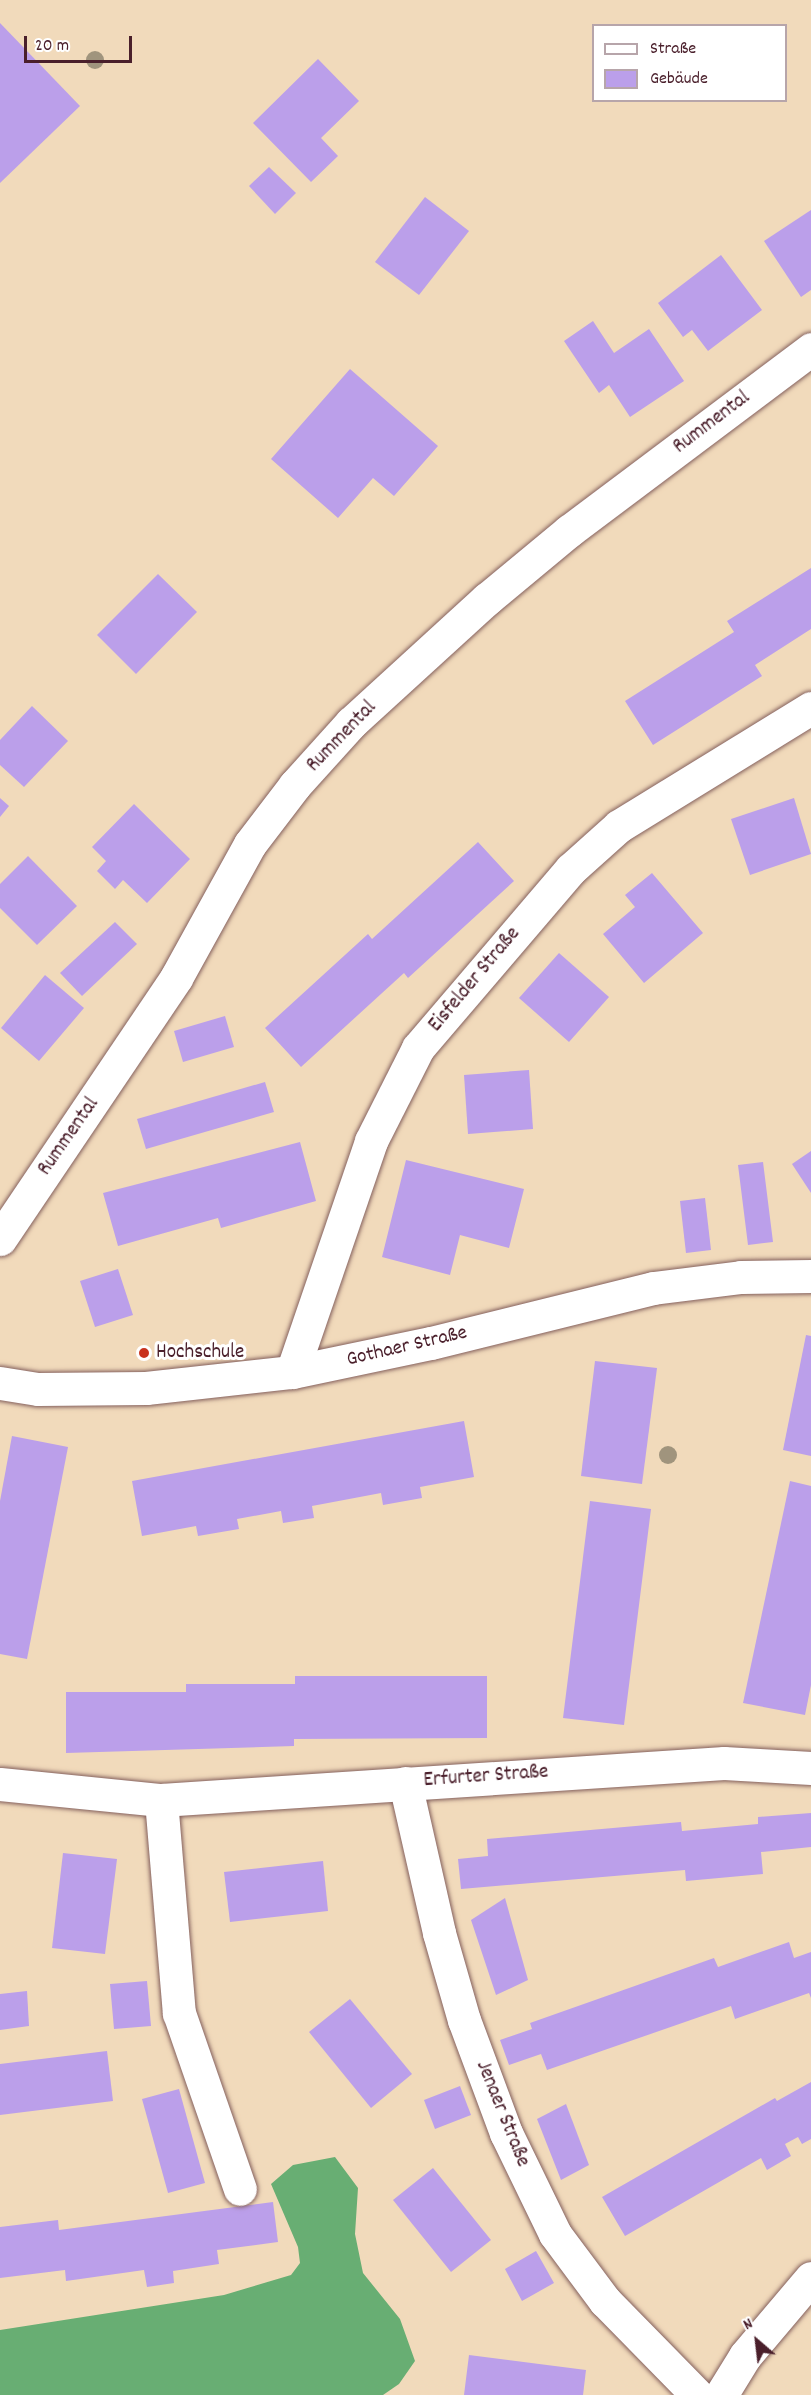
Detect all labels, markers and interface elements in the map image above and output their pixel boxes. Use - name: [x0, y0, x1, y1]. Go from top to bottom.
- scale bar: [27, 24, 135, 62]
- legend: [592, 24, 787, 102]
- text: 20 m: [35, 34, 69, 59]
- text: Straße: [650, 37, 696, 62]
- text: Gebäude: [650, 67, 708, 92]
- street label: Rummental: [669, 386, 755, 460]
- street label: Rummental: [302, 696, 382, 778]
- street label: Eisfelder Straße: [424, 922, 526, 1038]
- street label: Rummental: [33, 1093, 105, 1181]
- street label: Gothaer Straße: [344, 1321, 470, 1373]
- place label: Hochschule: [156, 1340, 244, 1366]
- marker: Hochschule: [137, 1346, 151, 1360]
- street label: Erfurter Straße: [423, 1760, 549, 1794]
- street label: Jenaer Straße: [469, 2057, 535, 2171]
- north arrow: [727, 2311, 787, 2371]
- text: N: [739, 2313, 757, 2337]

